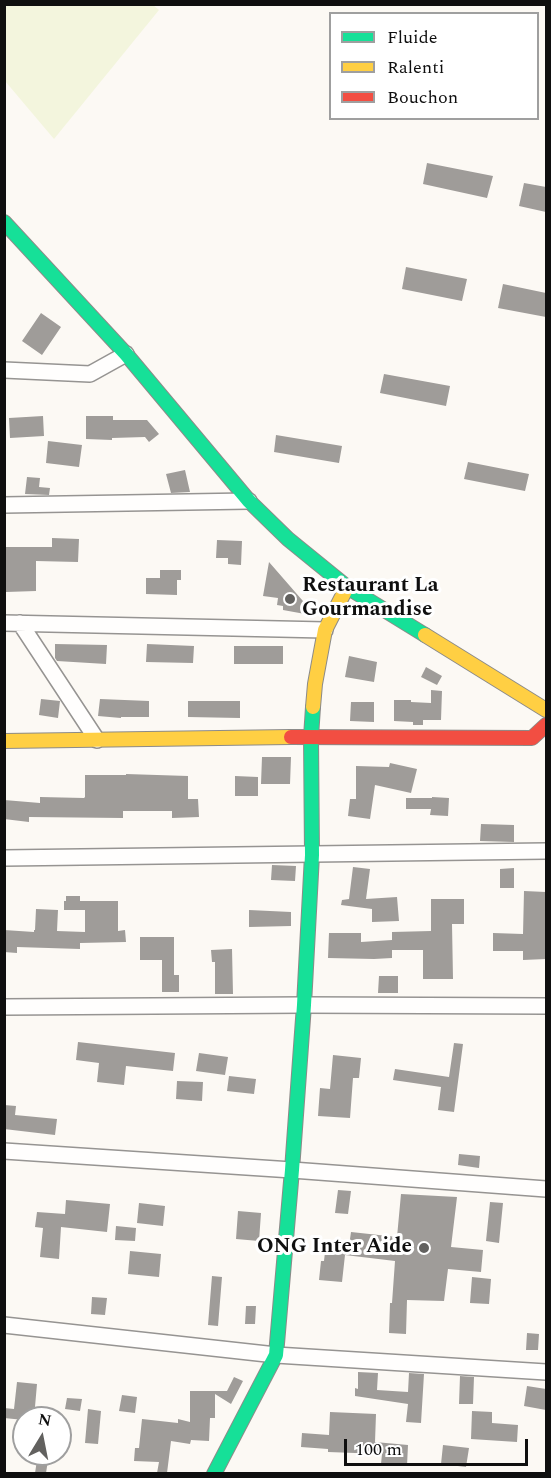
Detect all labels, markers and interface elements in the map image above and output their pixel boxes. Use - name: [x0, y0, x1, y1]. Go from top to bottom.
- legend: [329, 12, 539, 120]
- text: Fluide: [387, 24, 438, 51]
- text: Ralenti: [387, 54, 444, 81]
- text: Bouchon: [387, 84, 458, 111]
- place label: Restaurant La Gourmandise: [302, 574, 439, 624]
- marker: Restaurant La Gourmandise: [283, 592, 297, 606]
- place label: ONG Inter Aide: [257, 1235, 412, 1261]
- marker: ONG Inter Aide: [417, 1241, 431, 1255]
- north arrow: [12, 1406, 72, 1466]
- text: N: [36, 1407, 53, 1433]
- scale bar: [347, 1427, 532, 1465]
- text: 100 m: [355, 1436, 402, 1463]

